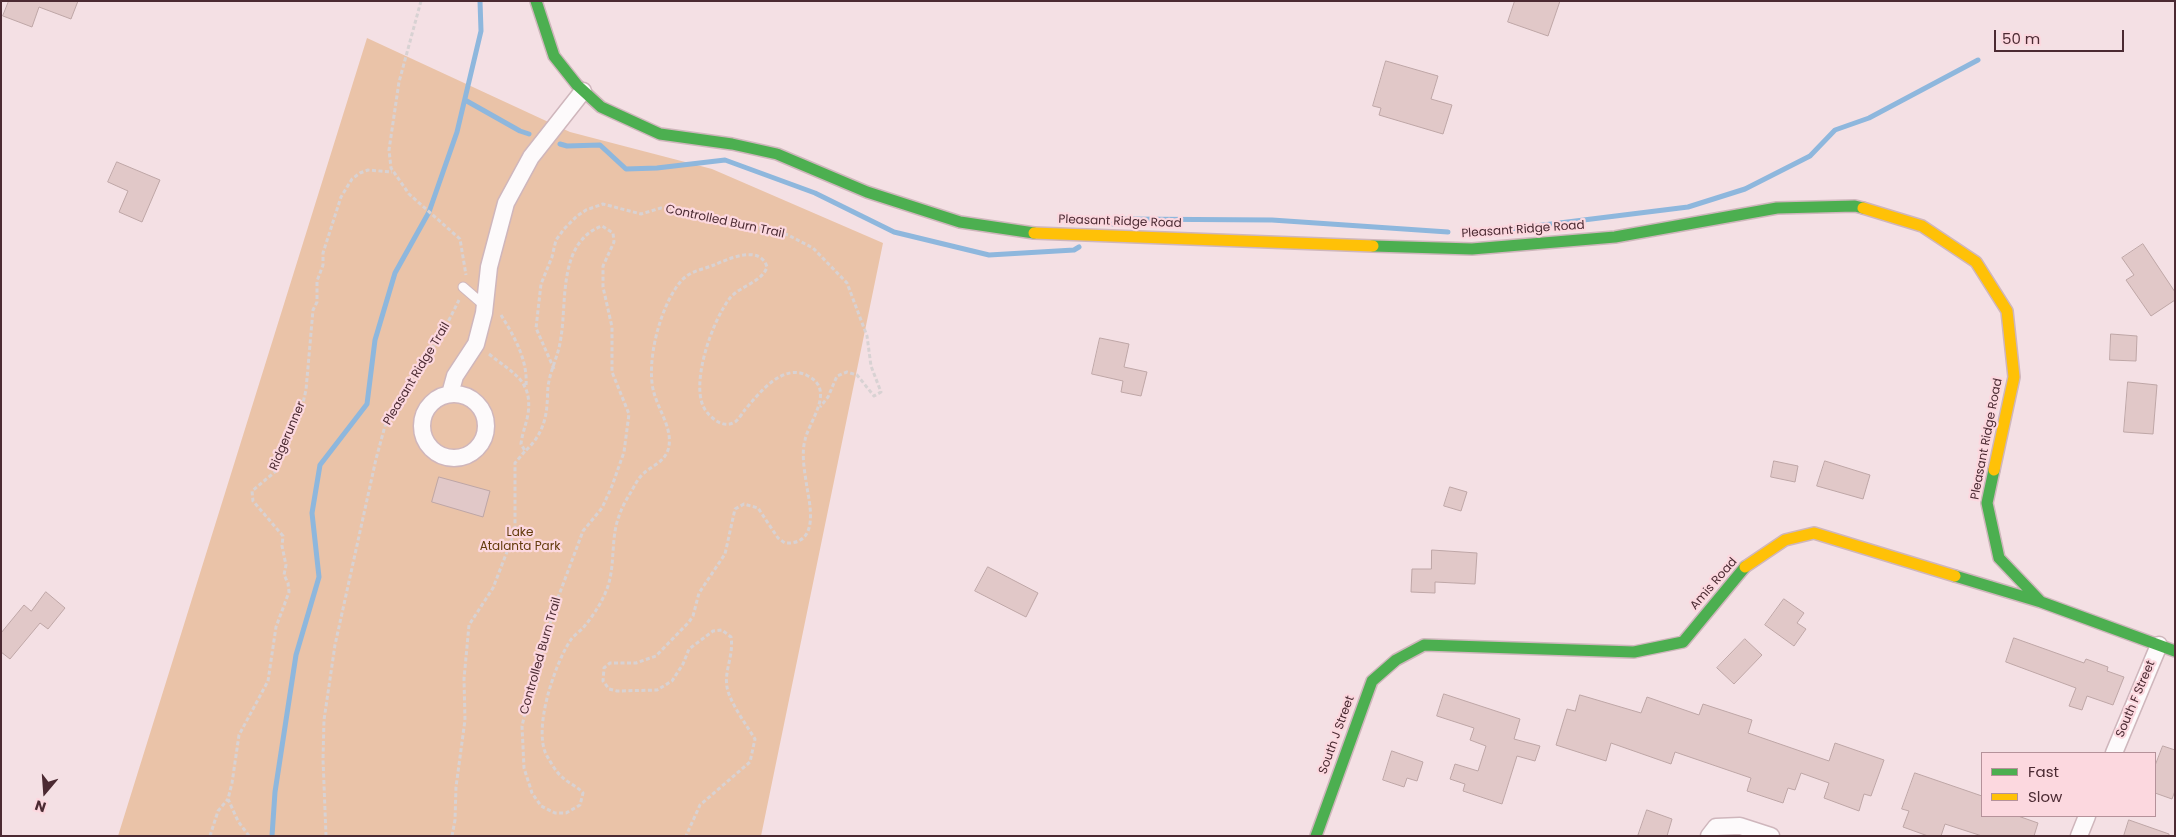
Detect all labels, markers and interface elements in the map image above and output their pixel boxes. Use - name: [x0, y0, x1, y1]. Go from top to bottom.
- scale bar: [1996, 20, 2126, 52]
- text: 50 m: [2002, 28, 2040, 49]
- street label: Controlled Burn Trail: [664, 202, 786, 242]
- street label: Pleasant Ridge Road: [1058, 213, 1182, 231]
- street label: Pleasant Ridge Road: [1461, 219, 1585, 241]
- street label: Pleasant Ridge Trail: [381, 320, 453, 428]
- street label: Pleasant Ridge Road: [1968, 377, 2006, 501]
- street label: Ridgerunner: [267, 399, 309, 473]
- park label: Lake Atalanta Park: [480, 526, 560, 554]
- street label: Amis Road: [1688, 555, 1740, 613]
- street label: Controlled Burn Trail: [517, 596, 565, 716]
- street label: South F Street: [2113, 658, 2159, 740]
- street label: South J Street: [1316, 694, 1358, 776]
- legend: [1981, 752, 2156, 817]
- text: Fast: [2028, 761, 2059, 782]
- north arrow: [20, 767, 70, 817]
- text: Slow: [2028, 786, 2062, 807]
- text: N: [32, 795, 48, 817]

